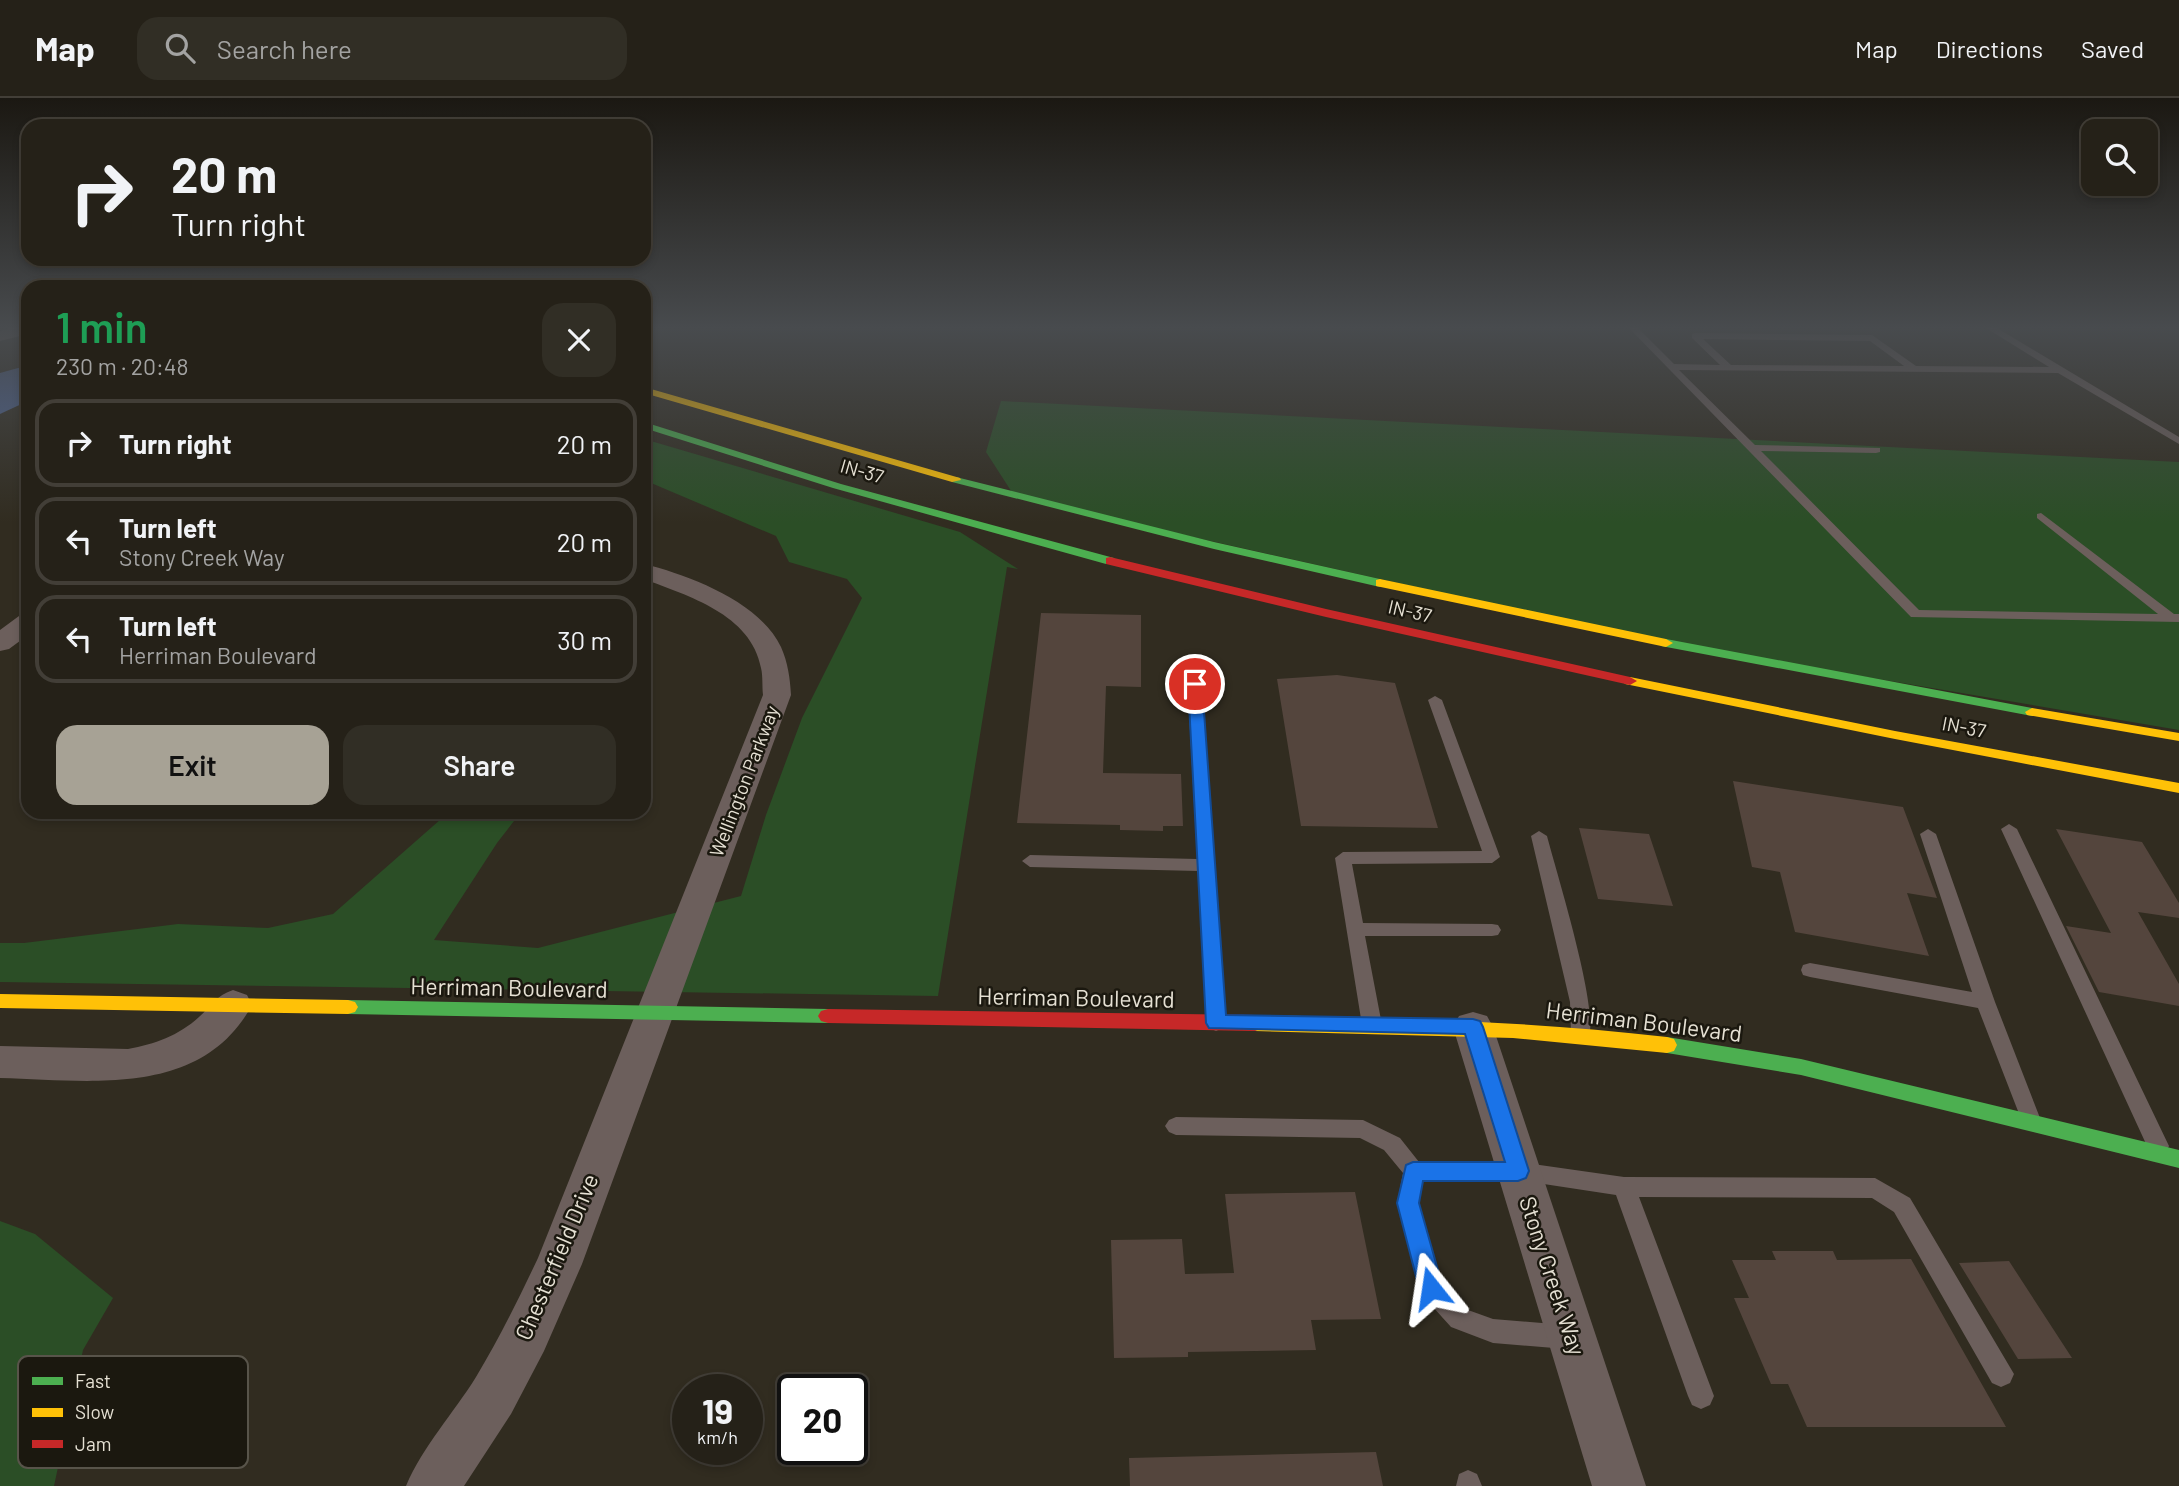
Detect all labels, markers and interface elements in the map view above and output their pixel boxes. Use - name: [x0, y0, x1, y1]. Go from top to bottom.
- search box: [137, 17, 627, 80]
- text: Map: [35, 28, 95, 68]
- icon: search: [161, 29, 199, 67]
- text: Search here: [217, 33, 352, 64]
- text: Map: [1855, 34, 1898, 63]
- text: Directions: [1936, 34, 2043, 63]
- text: Saved: [2081, 34, 2144, 63]
- map controls: [2081, 119, 2158, 196]
- button: search: [2081, 119, 2158, 196]
- text: 20 m: [171, 144, 277, 203]
- icon: right: [56, 147, 147, 238]
- text: Turn right: [171, 204, 306, 242]
- text: 1 min: [56, 301, 148, 351]
- button: close: [542, 303, 616, 377]
- text: 230 m · 20:48: [56, 352, 188, 380]
- icon: right: [60, 424, 98, 462]
- text: Turn right: [119, 428, 232, 459]
- text: 20 m: [557, 428, 612, 459]
- street label: IN-37: [838, 453, 886, 488]
- text: Turn left: [119, 512, 217, 543]
- icon: left: [60, 522, 98, 560]
- text: 20 m: [557, 526, 612, 557]
- text: Stony Creek Way: [119, 543, 285, 571]
- street label: IN-37: [1386, 594, 1434, 627]
- text: Turn left: [119, 610, 217, 641]
- icon: left: [60, 620, 98, 658]
- text: 30 m: [557, 624, 612, 655]
- text: Herriman Boulevard: [119, 641, 316, 669]
- pin: [1165, 654, 1225, 714]
- icon: arrive: [1176, 665, 1214, 703]
- street label: Wellington Parkway: [704, 702, 783, 860]
- street label: IN-37: [1940, 711, 1988, 742]
- button: Exit: [56, 725, 329, 805]
- button: Share: [343, 725, 616, 805]
- street label: Herriman Boulevard: [410, 971, 608, 1003]
- street label: Herriman Boulevard: [977, 981, 1175, 1013]
- street label: Herriman Boulevard: [1544, 995, 1744, 1047]
- street label: Chesterfield Drive: [508, 1169, 604, 1344]
- street label: Stony Creek Way: [1514, 1193, 1592, 1359]
- position arrow: [1394, 1251, 1468, 1325]
- legend: [18, 1356, 248, 1468]
- text: Fast: [75, 1369, 111, 1392]
- speed limit sign: 20: [777, 1374, 868, 1465]
- text: 19: [702, 1389, 733, 1431]
- text: Slow: [75, 1400, 114, 1423]
- text: km/h: [697, 1426, 738, 1448]
- text: Jam: [75, 1432, 111, 1455]

